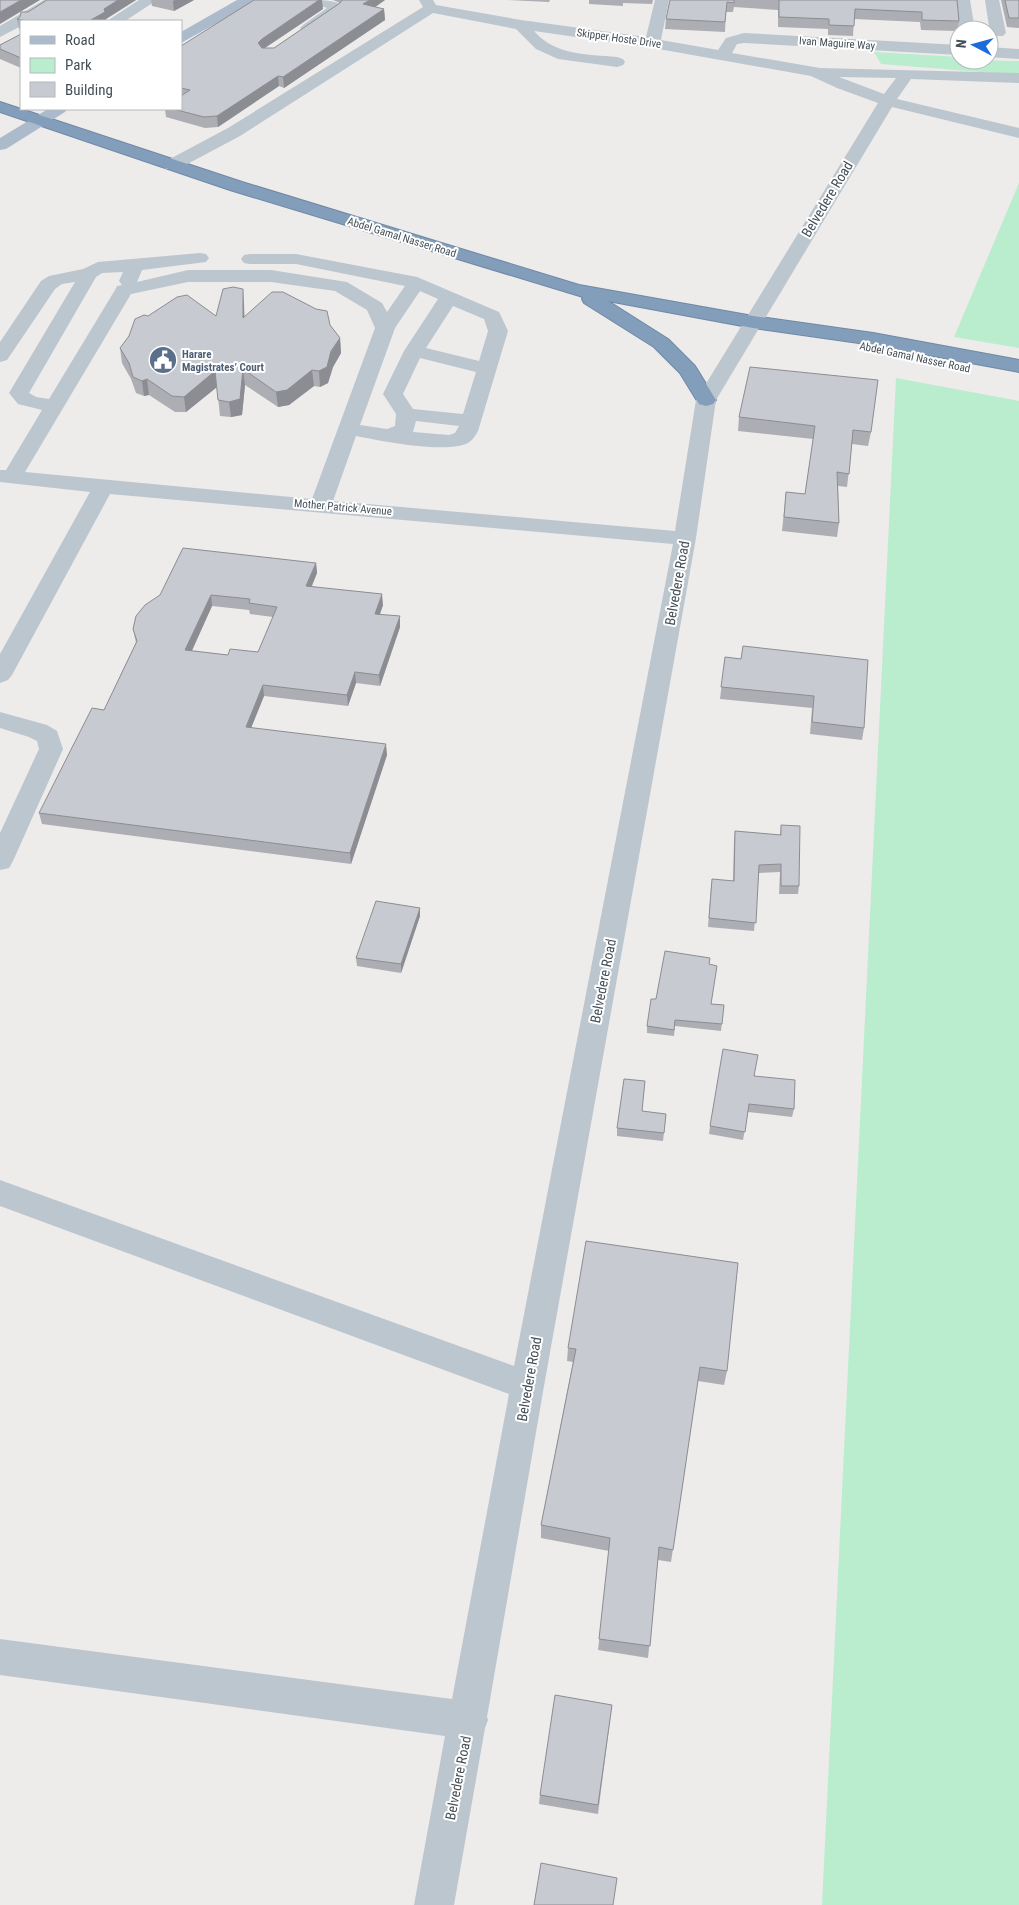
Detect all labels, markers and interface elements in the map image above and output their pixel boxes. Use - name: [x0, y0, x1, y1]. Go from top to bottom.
- legend: [20, 20, 182, 110]
- north arrow: [949, 20, 999, 70]
- street label: Skipper Hoste Drive: [576, 26, 662, 51]
- text: Road: [65, 31, 95, 49]
- street label: Ivan Maguire Way: [798, 34, 876, 53]
- text: N: [953, 39, 969, 49]
- text: Park: [65, 56, 92, 74]
- text: Building: [65, 81, 113, 99]
- street label: Belvedere Road: [798, 158, 856, 240]
- street label: Abdel Gamal Nasser Road: [346, 215, 458, 260]
- street label: Abdel Gamal Nasser Road: [858, 339, 972, 376]
- public building icon: Harare Magistrates’ Court: [148, 345, 178, 375]
- place label: Harare Magistrates’ Court: [182, 348, 265, 374]
- street label: Mother Patrick Avenue: [294, 497, 392, 518]
- street label: Belvedere Road: [662, 540, 692, 626]
- street label: Belvedere Road: [587, 938, 619, 1024]
- street label: Belvedere Road: [514, 1336, 544, 1422]
- street label: Belvedere Road: [442, 1735, 474, 1821]

